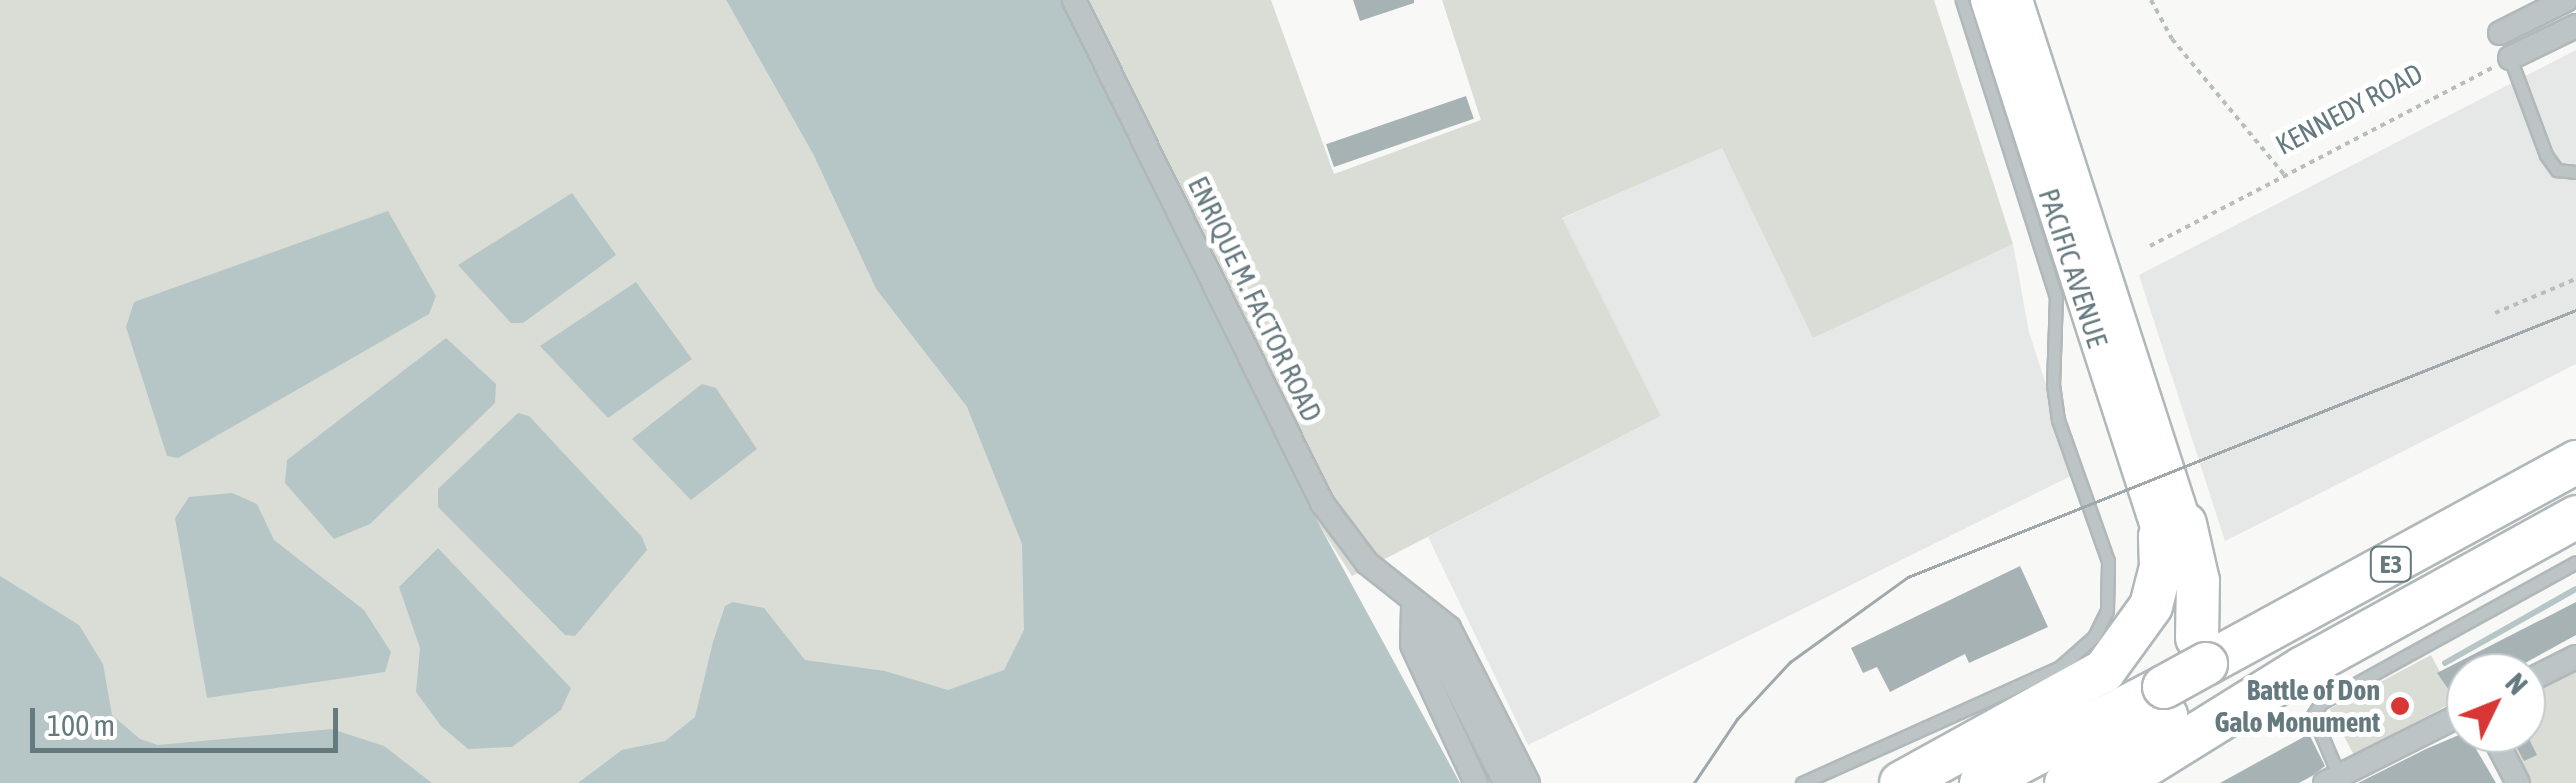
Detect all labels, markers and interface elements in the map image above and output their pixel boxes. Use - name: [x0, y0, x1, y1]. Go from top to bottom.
- street label: KENNEDY ROAD: [2270, 56, 2428, 162]
- street label: ENRIQUE M. FACTOR ROAD: [1181, 171, 1329, 427]
- street label: PACIFIC AVENUE: [2032, 184, 2114, 352]
- road number: E3: [2368, 544, 2414, 584]
- north arrow: [2446, 653, 2546, 753]
- text: N: [2499, 667, 2534, 701]
- place label: Battle of Don Galo Monument: [2214, 673, 2380, 739]
- scale bar: [35, 688, 342, 750]
- marker: Battle of Don Galo Monument: [2389, 695, 2411, 717]
- text: 100 m: [47, 708, 115, 742]

